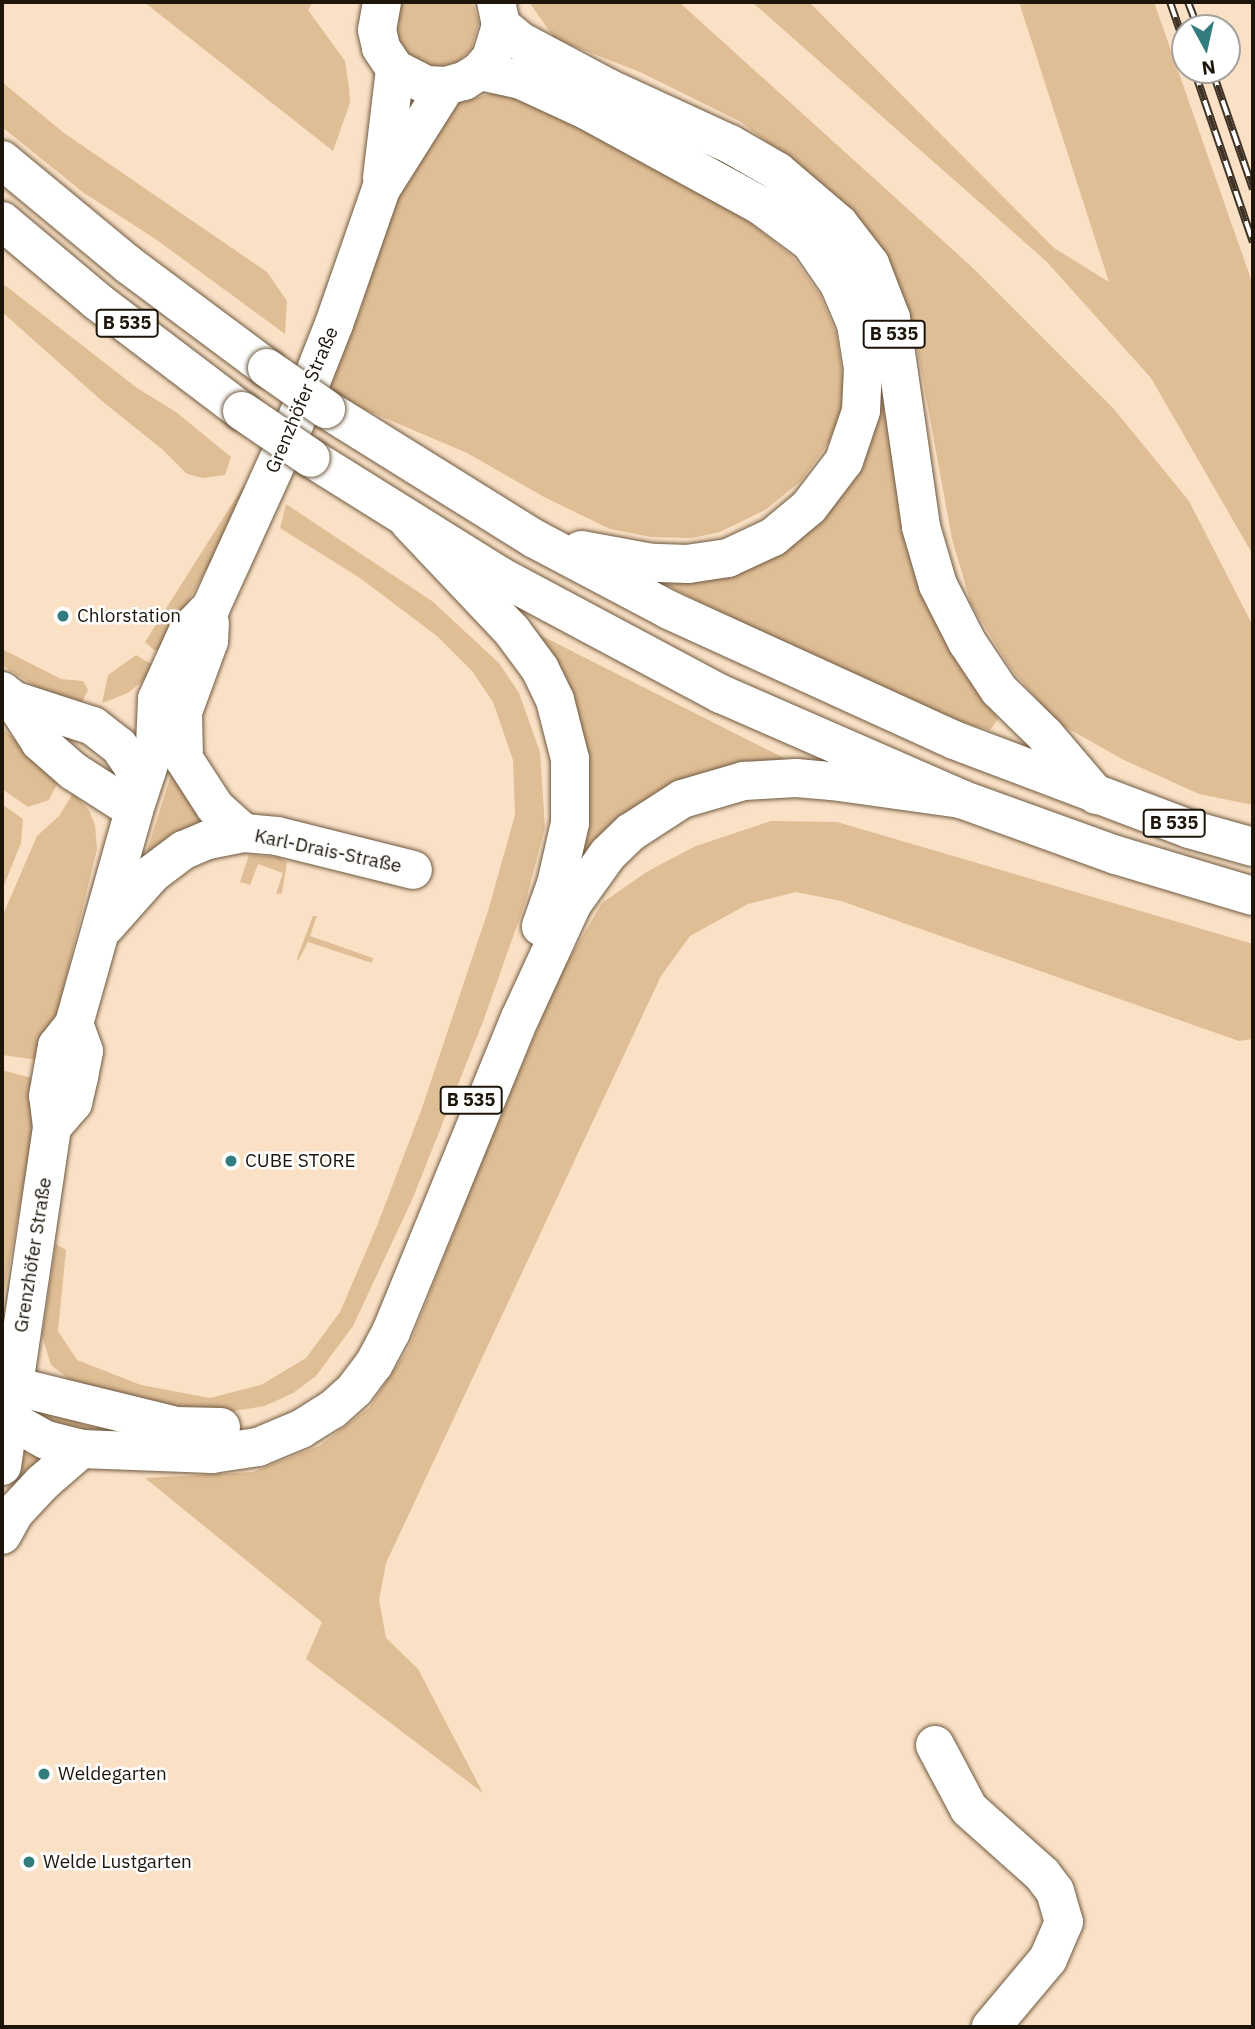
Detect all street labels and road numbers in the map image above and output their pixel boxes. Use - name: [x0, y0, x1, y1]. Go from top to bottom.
- road number: B 535: [96, 309, 158, 338]
- road number: B 535: [862, 320, 926, 348]
- street label: Grenzhöfer Straße: [261, 323, 343, 477]
- road number: B 535: [1142, 808, 1206, 838]
- street label: Karl-Drais-Straße: [252, 824, 404, 878]
- road number: B 535: [440, 1086, 503, 1114]
- street label: Grenzhöfer Straße: [9, 1176, 57, 1334]

